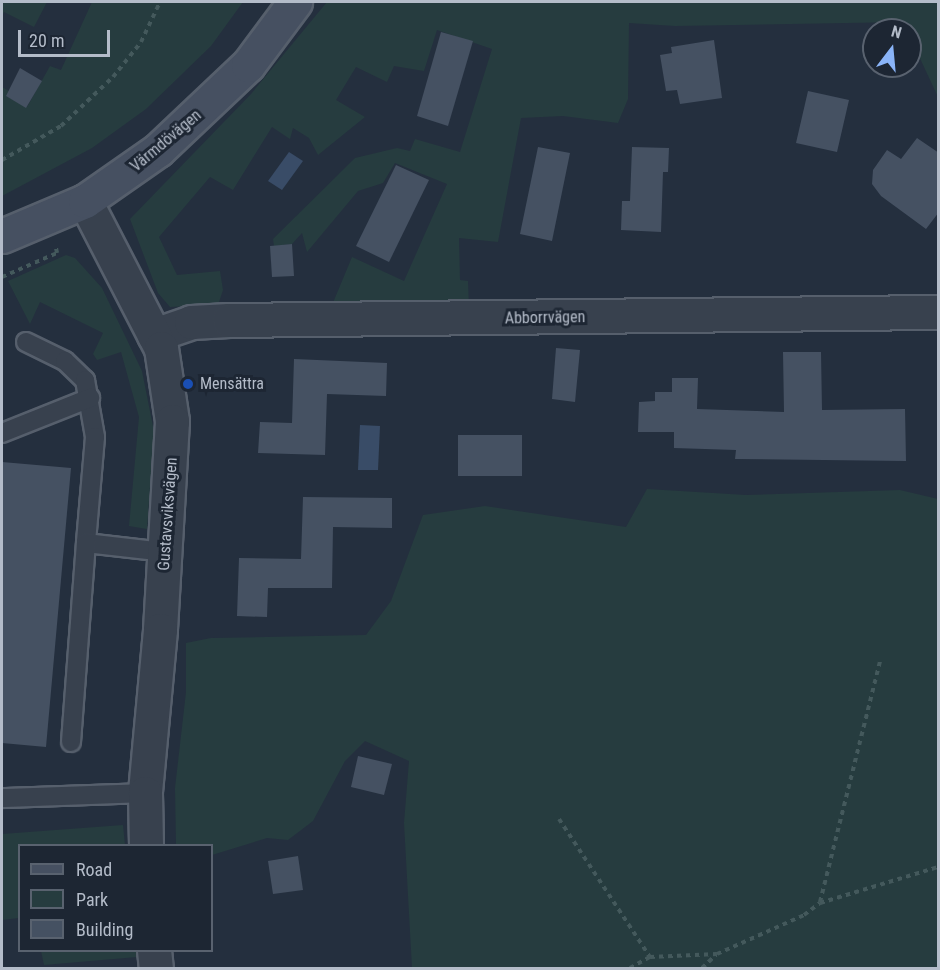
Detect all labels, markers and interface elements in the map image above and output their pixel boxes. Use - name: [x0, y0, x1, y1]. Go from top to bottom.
- scale bar: [21, 18, 112, 56]
- north arrow: [862, 18, 922, 78]
- text: N: [889, 22, 904, 43]
- text: 20 m: [29, 30, 64, 51]
- street label: Värmdövägen: [127, 106, 205, 176]
- street label: Abborrvägen: [505, 308, 585, 328]
- place label: Mensättra: [200, 374, 264, 394]
- marker: Mensättra: [181, 377, 195, 391]
- street label: Gustavsviksvägen: [154, 457, 182, 571]
- legend: [18, 844, 213, 952]
- text: Road: [76, 859, 112, 880]
- text: Park: [76, 889, 108, 910]
- text: Building: [76, 919, 133, 940]

